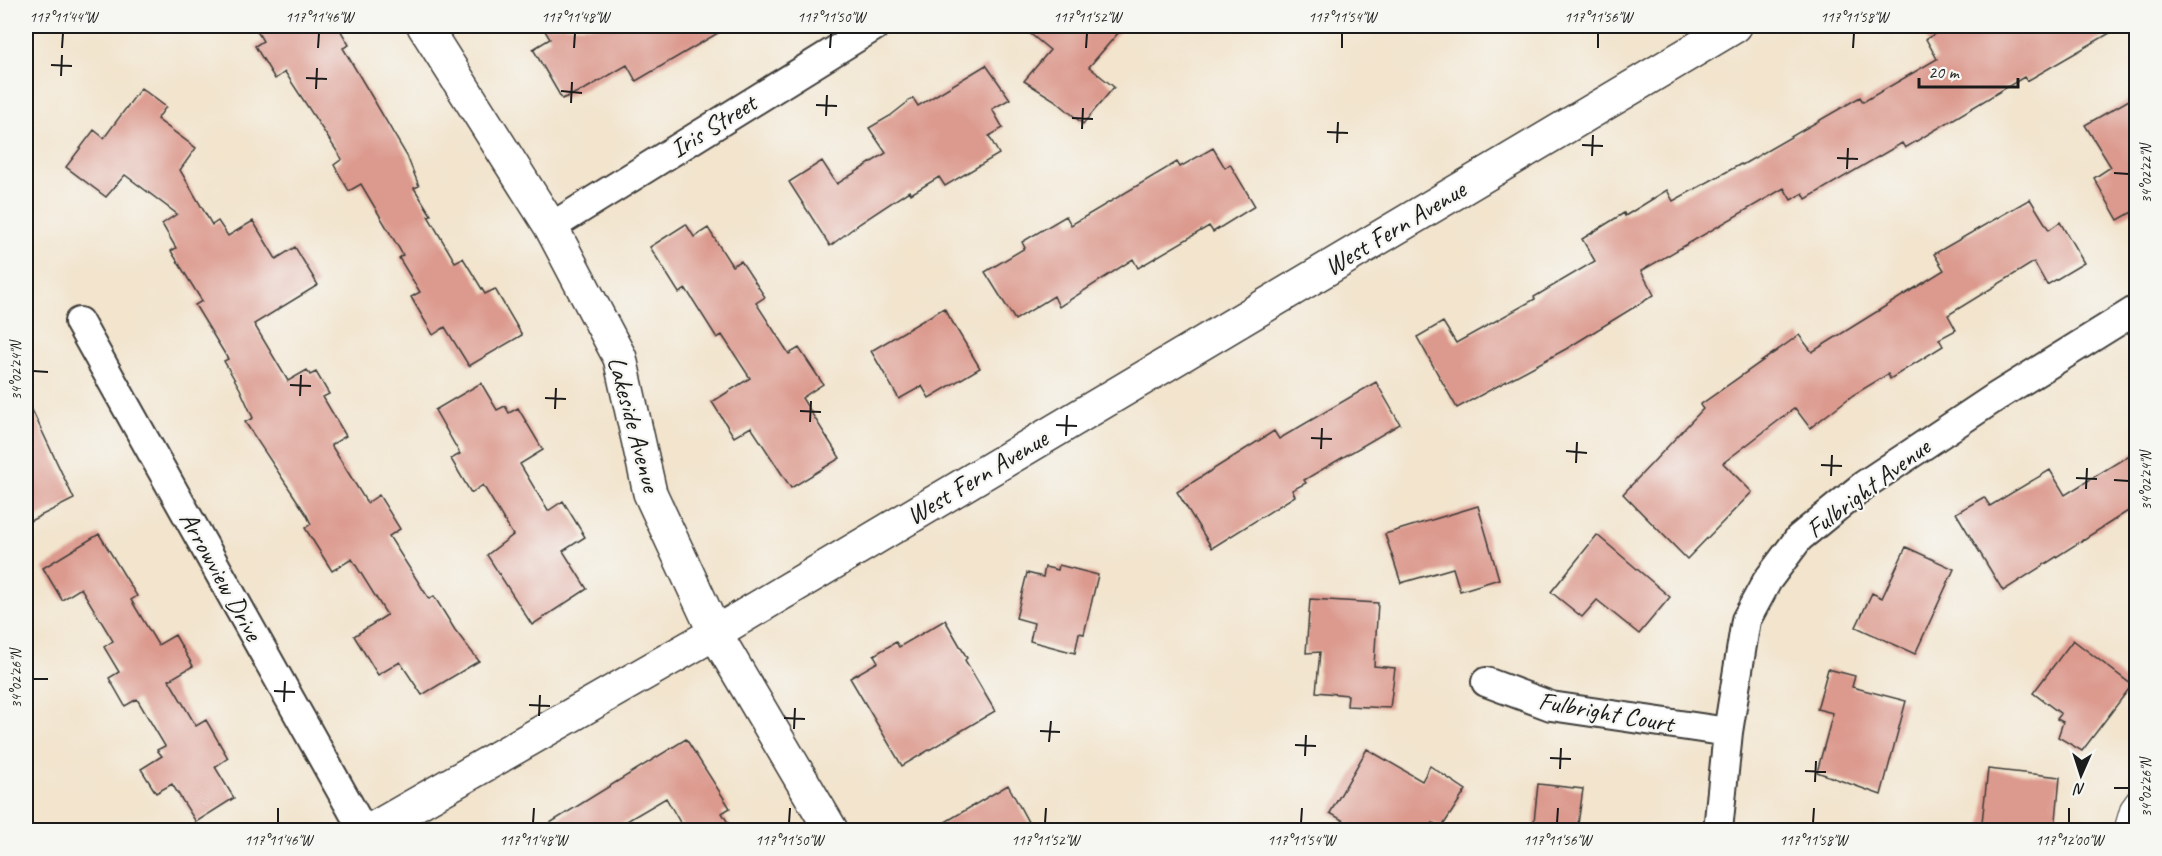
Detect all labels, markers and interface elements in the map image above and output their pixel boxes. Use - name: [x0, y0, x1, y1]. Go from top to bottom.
- text: 117°11'44"W: [29, 8, 100, 27]
- text: 117°11'46"W: [285, 8, 356, 27]
- text: 117°11'48"W: [541, 8, 612, 27]
- text: 117°11'50"W: [797, 8, 868, 27]
- text: 117°11'52"W: [1053, 8, 1124, 27]
- text: 117°11'54"W: [1308, 8, 1379, 27]
- text: 117°11'56"W: [1564, 8, 1635, 27]
- text: 117°11'58"W: [1820, 8, 1891, 27]
- scale bar: [1919, 51, 2018, 89]
- text: 20 m: [1928, 61, 1961, 83]
- street label: Iris Street: [664, 85, 764, 165]
- text: 34°02'22"N: [2137, 141, 2156, 204]
- street label: West Fern Avenue: [1318, 172, 1473, 283]
- text: 34°02'24"N: [7, 338, 26, 401]
- street label: Lakeside Avenue: [600, 353, 669, 498]
- street label: West Fern Avenue: [900, 421, 1055, 532]
- street label: Fulbright Avenue: [1799, 430, 1938, 545]
- text: 34°02'24"N: [2137, 448, 2156, 511]
- street label: Arrowview Drive: [172, 506, 271, 648]
- text: 34°02'26"N: [7, 646, 26, 709]
- street label: Fulbright Court: [1536, 684, 1678, 740]
- north arrow: [2051, 745, 2111, 805]
- text: 34°02'26"N: [2137, 755, 2156, 818]
- text: N: [2072, 779, 2086, 799]
- text: 117°11'46"W: [244, 831, 315, 850]
- text: 117°11'48"W: [499, 831, 570, 850]
- text: 117°11'50"W: [755, 831, 826, 850]
- text: 117°11'52"W: [1011, 831, 1082, 850]
- text: 117°11'54"W: [1267, 831, 1338, 850]
- text: 117°11'56"W: [1523, 831, 1594, 850]
- text: 117°11'58"W: [1779, 831, 1850, 850]
- text: 117°12'00"W: [2035, 831, 2106, 850]

